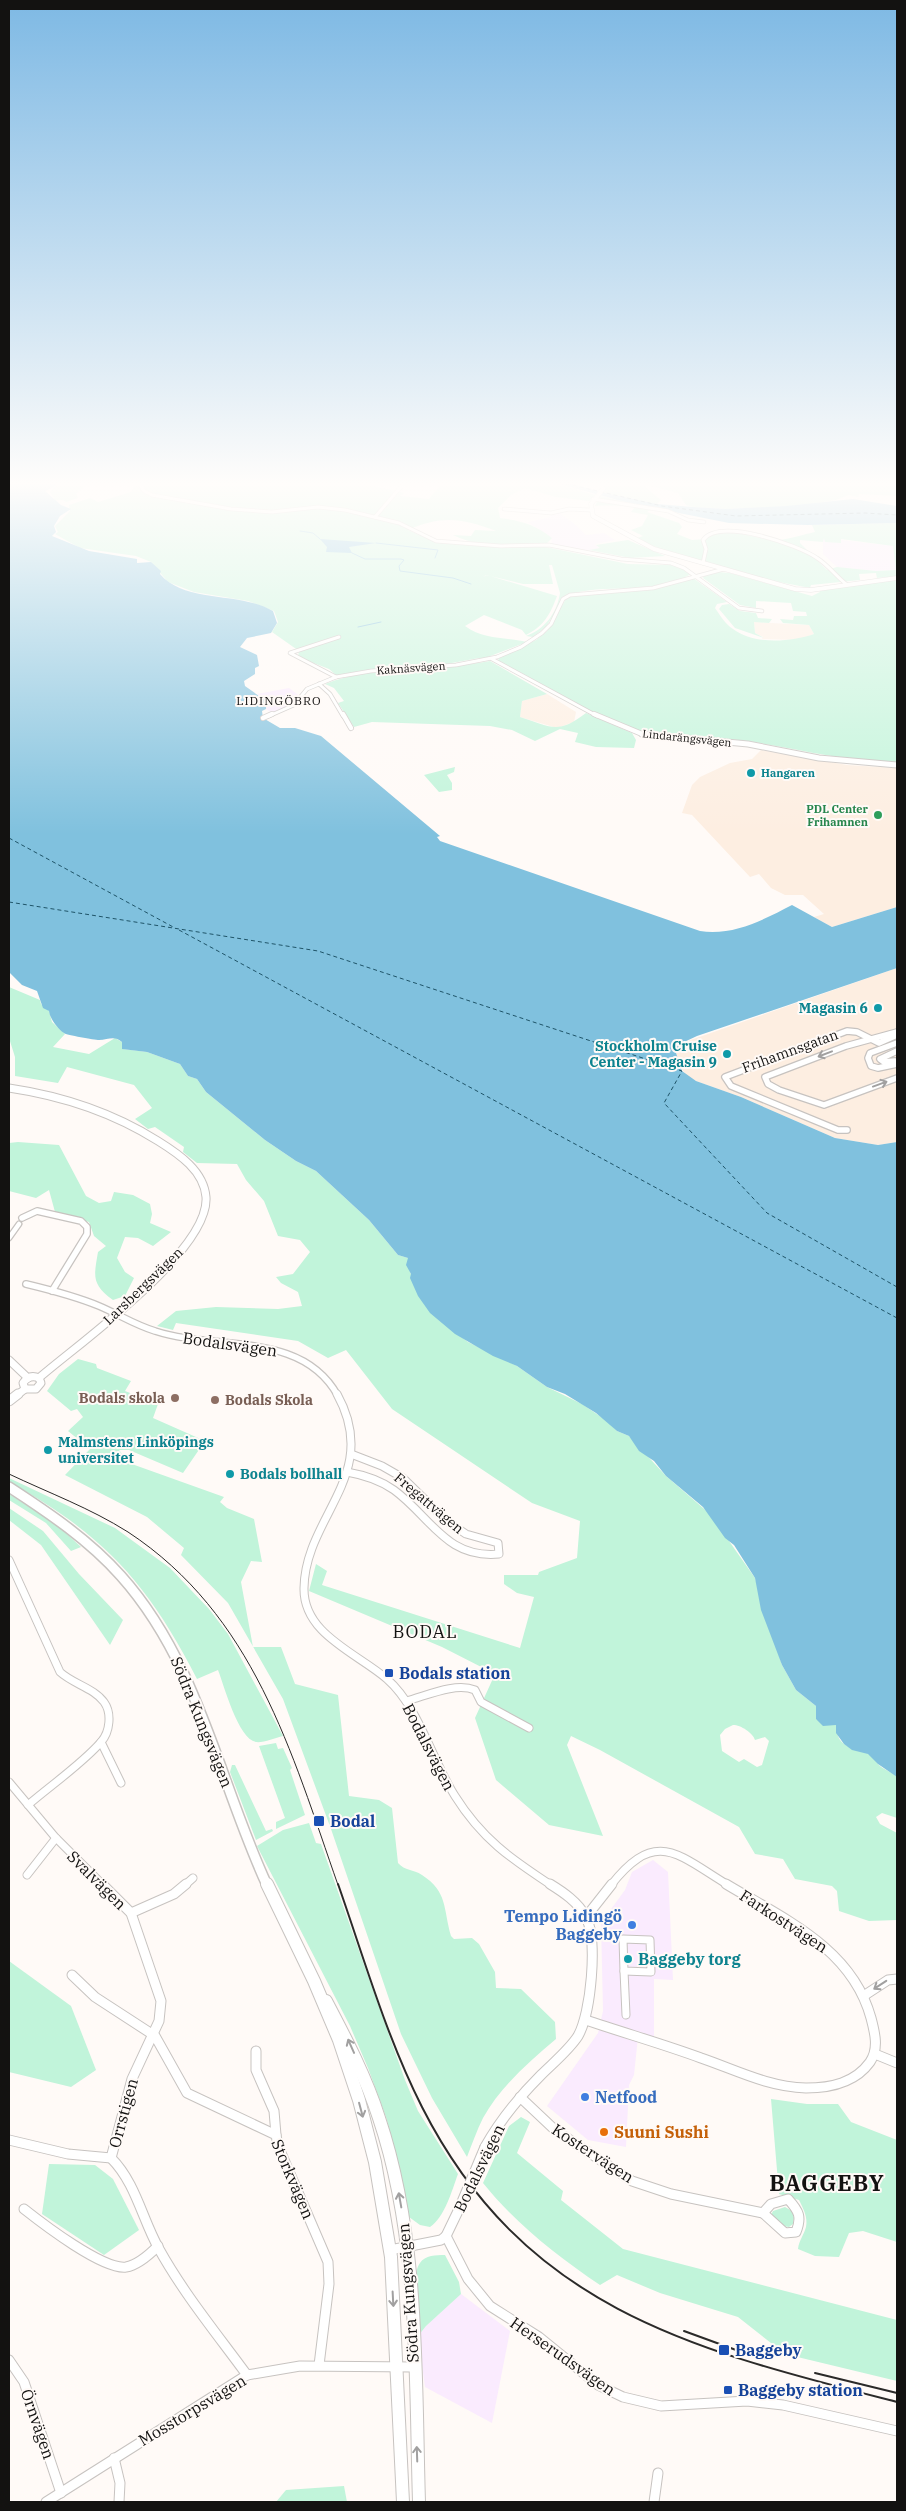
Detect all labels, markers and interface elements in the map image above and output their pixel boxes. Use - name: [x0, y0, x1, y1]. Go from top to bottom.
- street label: Kaknäsvägen: [376, 659, 446, 677]
- district label: LIDINGÖBRO: [236, 693, 322, 708]
- street label: Lindarängsvägen: [642, 726, 732, 750]
- place label: Hangaren: [761, 766, 815, 780]
- marker: Hangaren: [745, 767, 757, 779]
- place label: PDL Center Frihamnen: [806, 802, 869, 829]
- marker: PDL Center Frihamnen: [872, 809, 884, 821]
- place label: Magasin 6: [799, 999, 868, 1017]
- marker: Magasin 6: [872, 1002, 884, 1014]
- street label: Frihamnsgatan: [739, 1025, 841, 1077]
- place label: Stockholm Cruise Center - Magasin 9: [589, 1037, 717, 1071]
- marker: Stockholm Cruise Center - Magasin 9: [721, 1048, 733, 1060]
- one-way arrow: [818, 1050, 833, 1059]
- one-way arrow: [872, 1079, 887, 1088]
- street label: Larsbergsvägen: [99, 1243, 187, 1329]
- street label: Bodalsvägen: [181, 1327, 279, 1361]
- place label: Bodals skola: [79, 1389, 165, 1407]
- place label: Bodals Skola: [225, 1391, 313, 1409]
- marker: Bodals skola: [169, 1392, 181, 1404]
- marker: Bodals Skola: [209, 1394, 221, 1406]
- place label: Malmstens Linköpings universitet: [58, 1433, 214, 1467]
- marker: Malmstens Linköpings universitet: [42, 1444, 54, 1456]
- place label: Bodals bollhall: [240, 1465, 343, 1483]
- marker: Bodals bollhall: [224, 1468, 236, 1480]
- street label: Fregattvägen: [390, 1469, 468, 1538]
- district label: BODAL: [392, 1620, 458, 1643]
- street label: Södra Kungsvägen: [167, 1653, 237, 1791]
- place label: Bodals station: [399, 1663, 511, 1683]
- marker: Bodals station: [383, 1667, 395, 1679]
- street label: Bodalsvägen: [398, 1700, 460, 1794]
- place label: Bodal: [330, 1811, 375, 1831]
- marker: Bodal: [312, 1814, 326, 1828]
- street label: Svalvägen: [63, 1846, 131, 1914]
- street label: Farkostvägen: [736, 1885, 832, 1957]
- place label: Tempo Lidingö Baggeby: [504, 1906, 623, 1944]
- marker: Tempo Lidingö Baggeby: [626, 1919, 638, 1931]
- place label: Baggeby torg: [638, 1949, 741, 1969]
- marker: Baggeby torg: [622, 1953, 634, 1965]
- one-way arrow: [874, 1980, 888, 1990]
- one-way arrow: [345, 2039, 355, 2054]
- street label: Orrstigen: [104, 2076, 142, 2150]
- place label: Netfood: [595, 2087, 657, 2107]
- marker: Netfood: [579, 2091, 591, 2103]
- one-way arrow: [357, 2101, 367, 2117]
- street label: Kostervägen: [548, 2119, 638, 2187]
- street label: Bodalsvägen: [449, 2121, 509, 2215]
- place label: Suuni Sushi: [614, 2122, 709, 2142]
- marker: Suuni Sushi: [598, 2126, 610, 2138]
- street label: Storkvägen: [267, 2136, 319, 2222]
- district label: BAGGEBY: [769, 2168, 885, 2197]
- one-way arrow: [395, 2192, 405, 2208]
- street label: Södra Kungsvägen: [393, 2223, 423, 2363]
- one-way arrow: [388, 2291, 397, 2307]
- street label: Herserudsvägen: [507, 2312, 619, 2400]
- place label: Baggeby: [735, 2340, 802, 2360]
- marker: Baggeby: [717, 2343, 731, 2357]
- street label: Mosstorpsvägen: [135, 2370, 249, 2450]
- place label: Baggeby station: [738, 2380, 863, 2400]
- marker: Baggeby station: [722, 2384, 734, 2396]
- street label: Örnvägen: [17, 2386, 59, 2462]
- one-way arrow: [413, 2446, 422, 2462]

